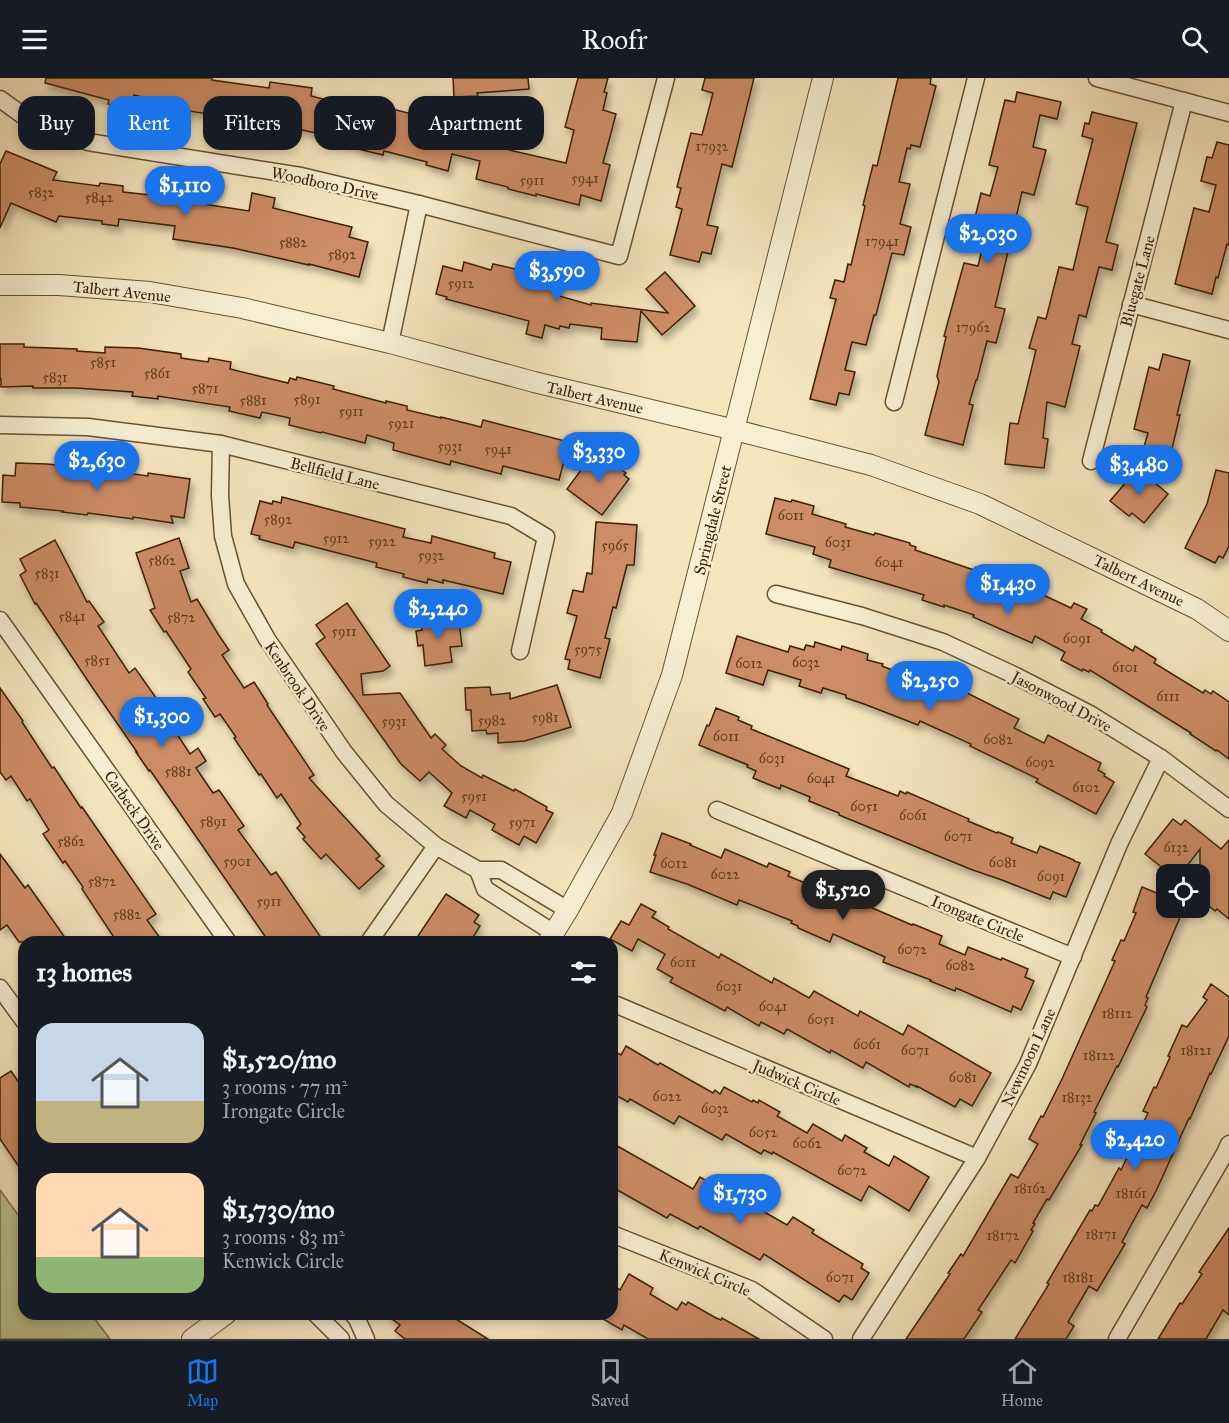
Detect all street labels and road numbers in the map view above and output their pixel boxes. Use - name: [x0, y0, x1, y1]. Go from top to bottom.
- street label: Woodboro Drive: [269, 163, 381, 204]
- street label: Bluegate Lane: [1116, 233, 1160, 329]
- street label: Talbert Avenue: [72, 277, 172, 306]
- street label: Talbert Avenue: [545, 377, 645, 418]
- street label: Bellfield Lane: [288, 453, 382, 494]
- street label: Springdale Street: [690, 463, 736, 577]
- street label: Talbert Avenue: [1090, 550, 1188, 611]
- street label: Kenbrook Drive: [261, 638, 335, 735]
- street label: Jasonwood Drive: [1006, 666, 1115, 737]
- street label: Carbeck Drive: [100, 767, 169, 854]
- street label: Irongate Circle: [928, 891, 1027, 947]
- street label: Newmoon Lane: [997, 1005, 1060, 1109]
- street label: Judwick Circle: [748, 1055, 844, 1111]
- street label: Kenwick Circle: [656, 1245, 754, 1300]

